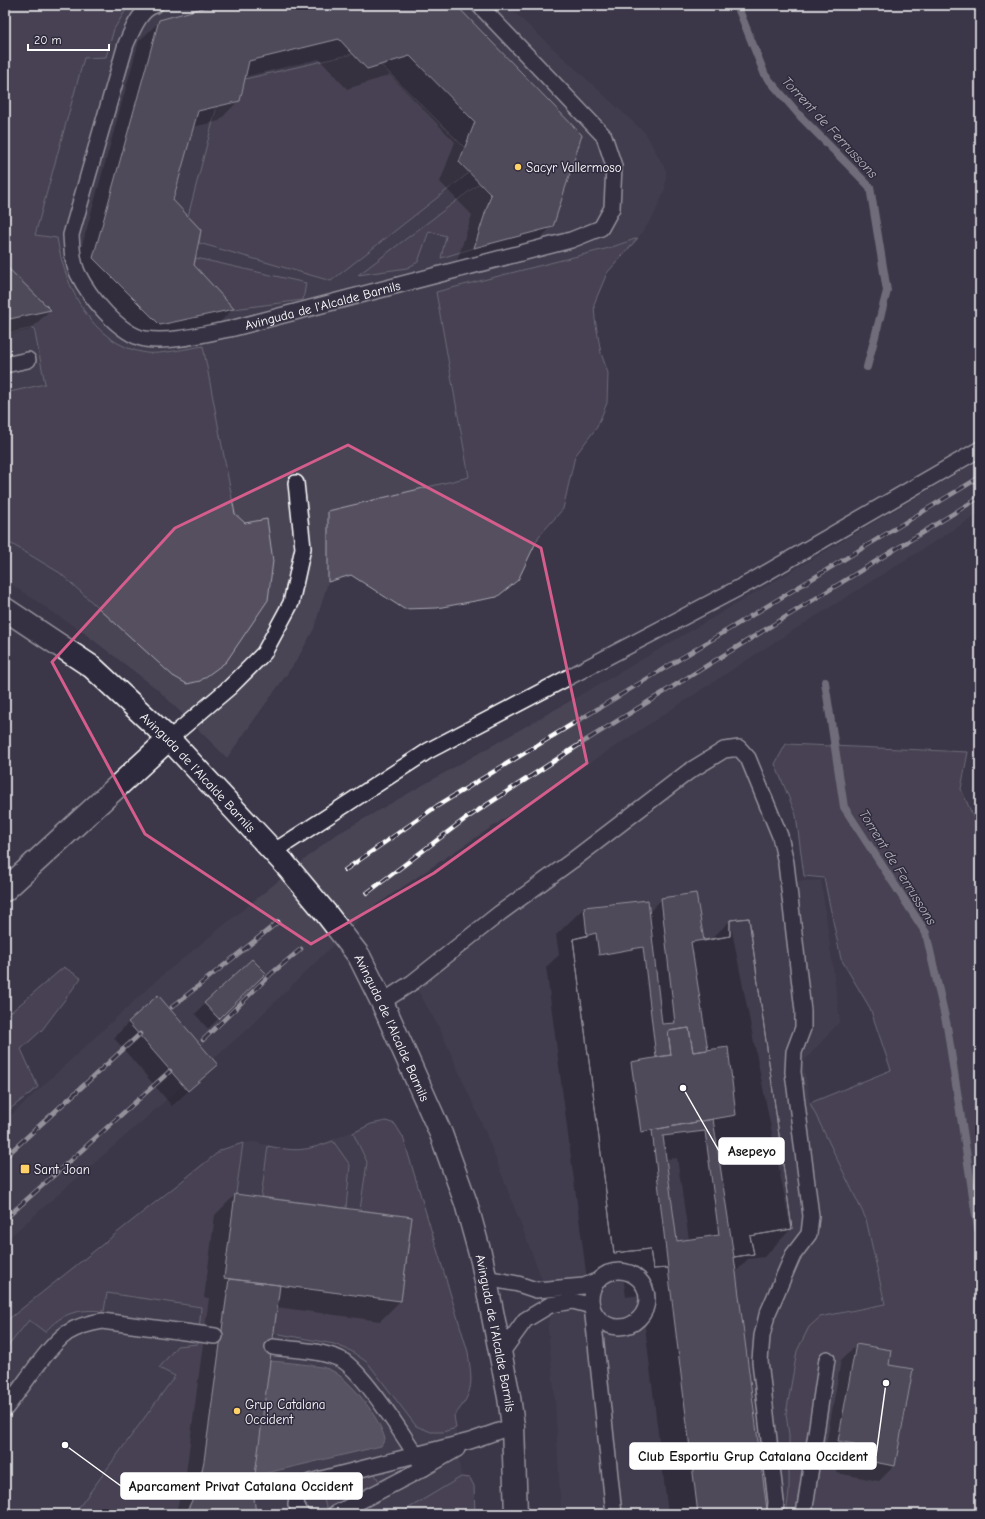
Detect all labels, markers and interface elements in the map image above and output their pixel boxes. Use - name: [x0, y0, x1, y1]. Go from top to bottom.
- scale bar: [28, 26, 109, 52]
- text: 20 m: [34, 33, 62, 47]
- water label: Torrent de Ferrussons: [778, 73, 881, 182]
- place label: Sacyr Vallermoso: [526, 160, 622, 175]
- marker: Sacyr Vallermoso: [513, 162, 523, 172]
- street label: Avinguda de l'Alcalde Barnils: [243, 278, 402, 333]
- street label: Avinguda de l'Alcalde Barnils: [137, 709, 259, 835]
- water label: Torrent de Ferrussons: [855, 806, 940, 928]
- street label: Avinguda de l'Alcalde Barnils: [351, 952, 432, 1104]
- callout: Asepeyo: [719, 1138, 784, 1164]
- text: Asepeyo: [728, 1143, 776, 1160]
- place label: Sant Joan: [34, 1162, 90, 1177]
- marker: Sant Joan: [19, 1163, 31, 1175]
- street label: Avinguda de l'Alcalde Barnils: [473, 1253, 518, 1413]
- place label: Grup Catalana Occident: [245, 1397, 326, 1427]
- marker: Grup Catalana Occident: [232, 1406, 242, 1416]
- callout: Club Esportiu Grup Catalana Occident: [630, 1443, 876, 1469]
- text: Club Esportiu Grup Catalana Occident: [638, 1448, 868, 1465]
- callout: Aparcament Privat Catalana Occident: [121, 1473, 362, 1499]
- text: Aparcament Privat Catalana Occident: [129, 1478, 354, 1495]

